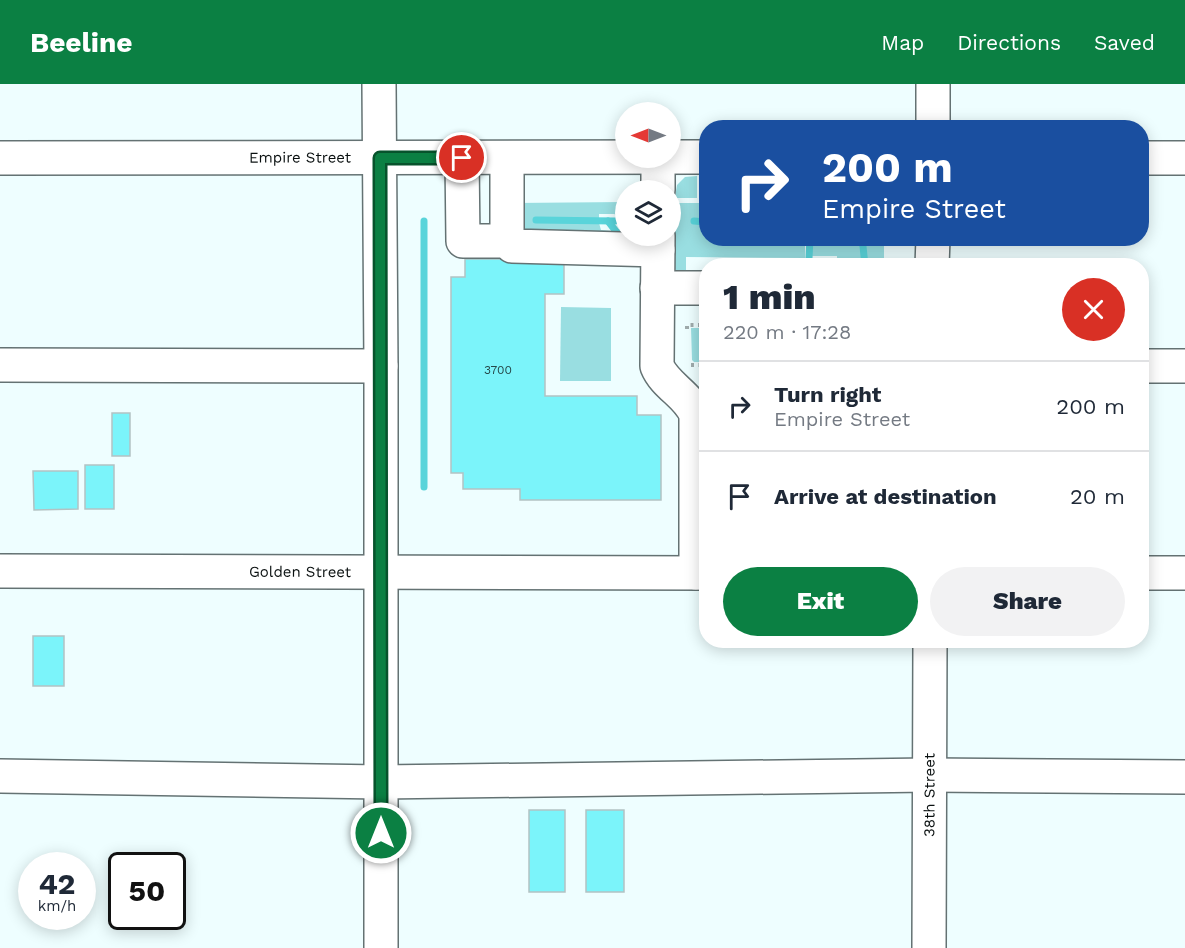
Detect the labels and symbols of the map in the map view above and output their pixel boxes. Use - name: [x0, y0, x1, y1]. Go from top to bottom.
- north arrow: [615, 102, 681, 168]
- pin: [436, 132, 487, 183]
- street label: Empire Street: [249, 149, 352, 167]
- house number: 3700: [484, 363, 512, 377]
- street label: Golden Street: [249, 563, 352, 581]
- street label: 38th Street: [920, 752, 939, 837]
- position arrow: [349, 801, 413, 865]
- speed limit sign: 50: [108, 852, 186, 930]

